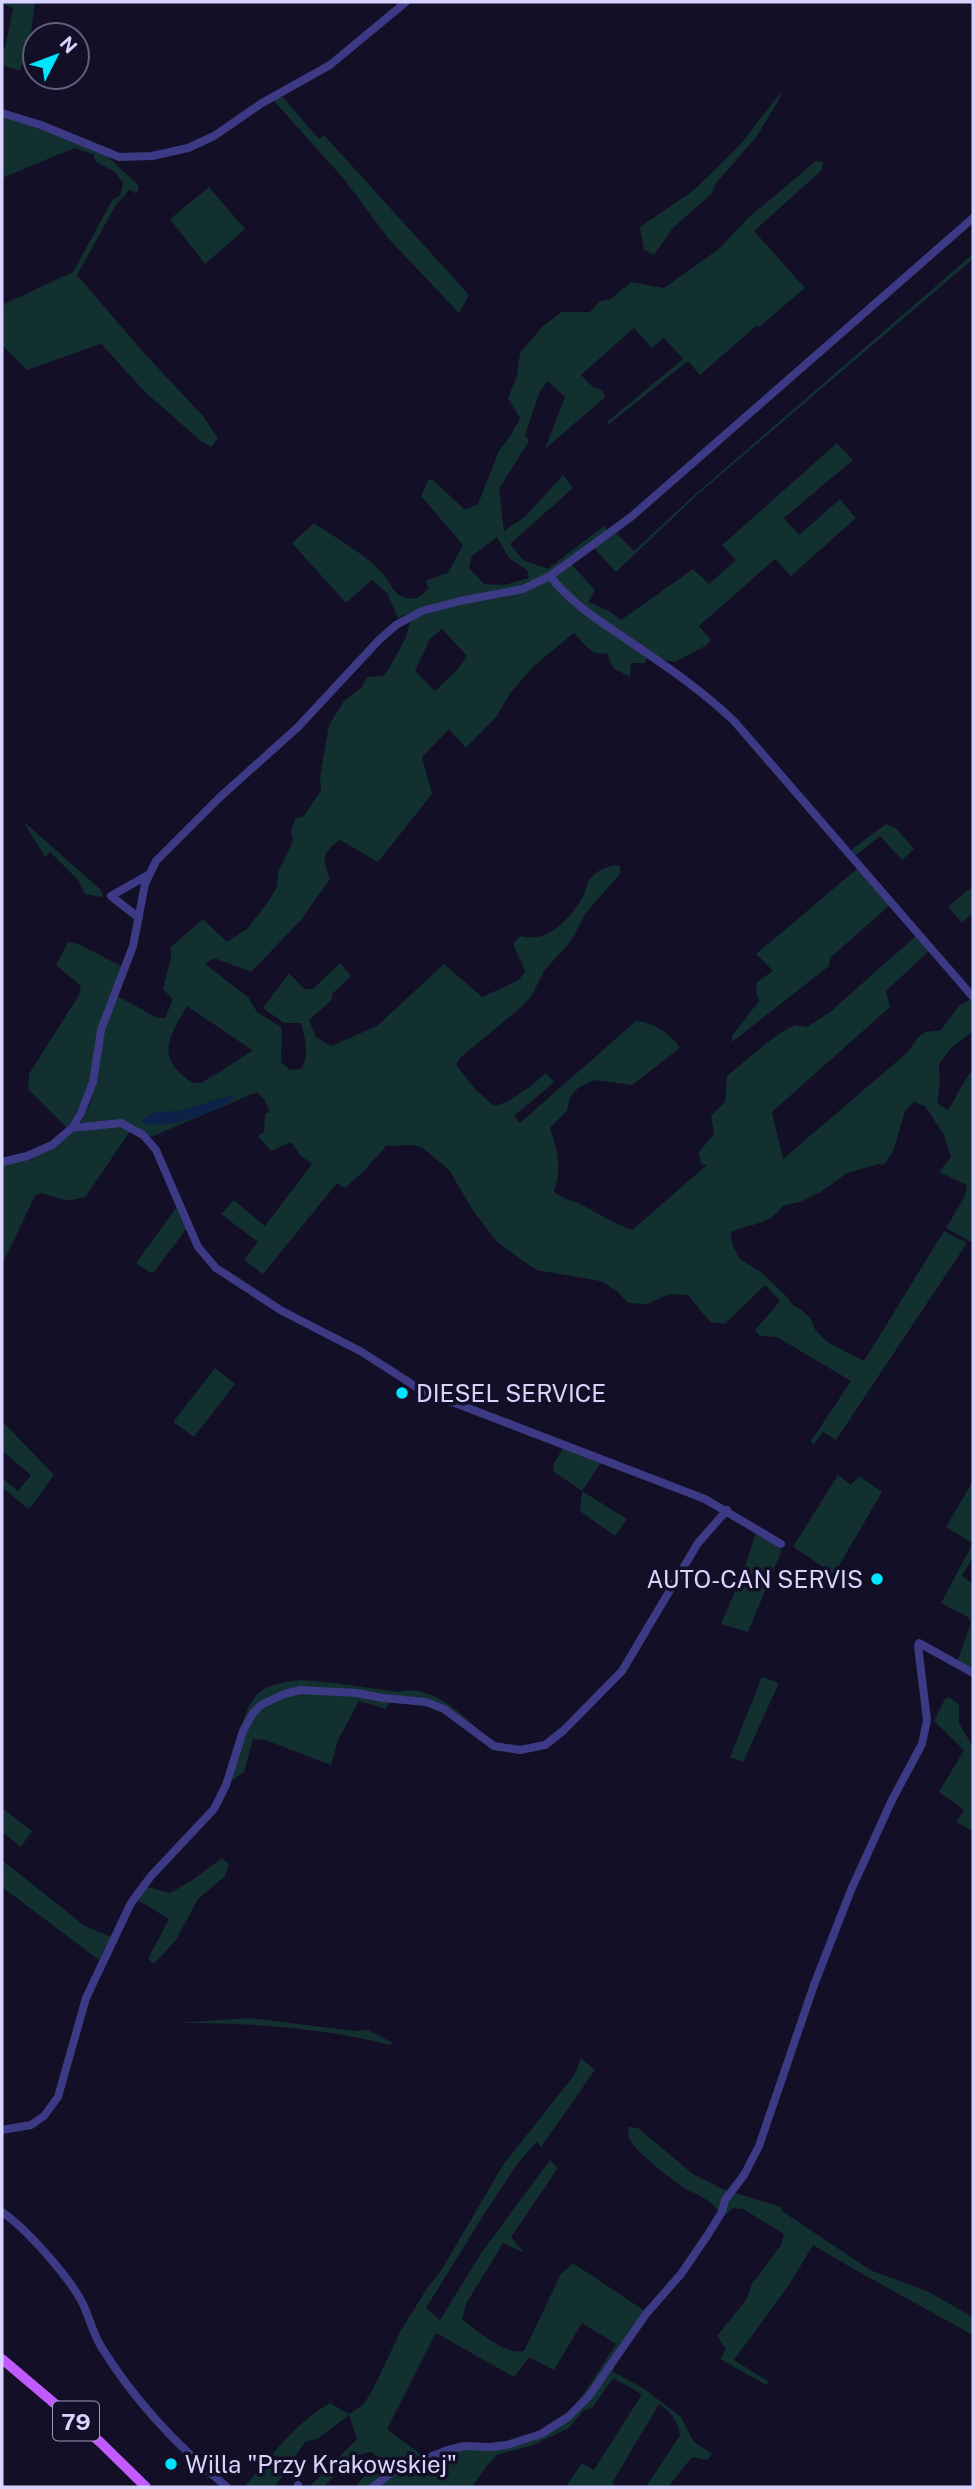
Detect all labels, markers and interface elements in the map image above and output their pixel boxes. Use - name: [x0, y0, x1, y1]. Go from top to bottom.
- north arrow: [21, 21, 91, 91]
- text: N: [55, 32, 82, 58]
- place label: DIESEL SERVICE: [416, 1379, 606, 1407]
- marker: DIESEL SERVICE: [394, 1385, 410, 1401]
- place label: AUTO-CAN SERVIS: [646, 1565, 863, 1593]
- marker: AUTO-CAN SERVIS: [869, 1571, 885, 1587]
- road number: 79: [53, 2402, 99, 2440]
- place label: Willa "Przy Krakowskiej": [185, 2450, 457, 2478]
- marker: Willa "Przy Krakowskiej": [163, 2456, 179, 2472]

